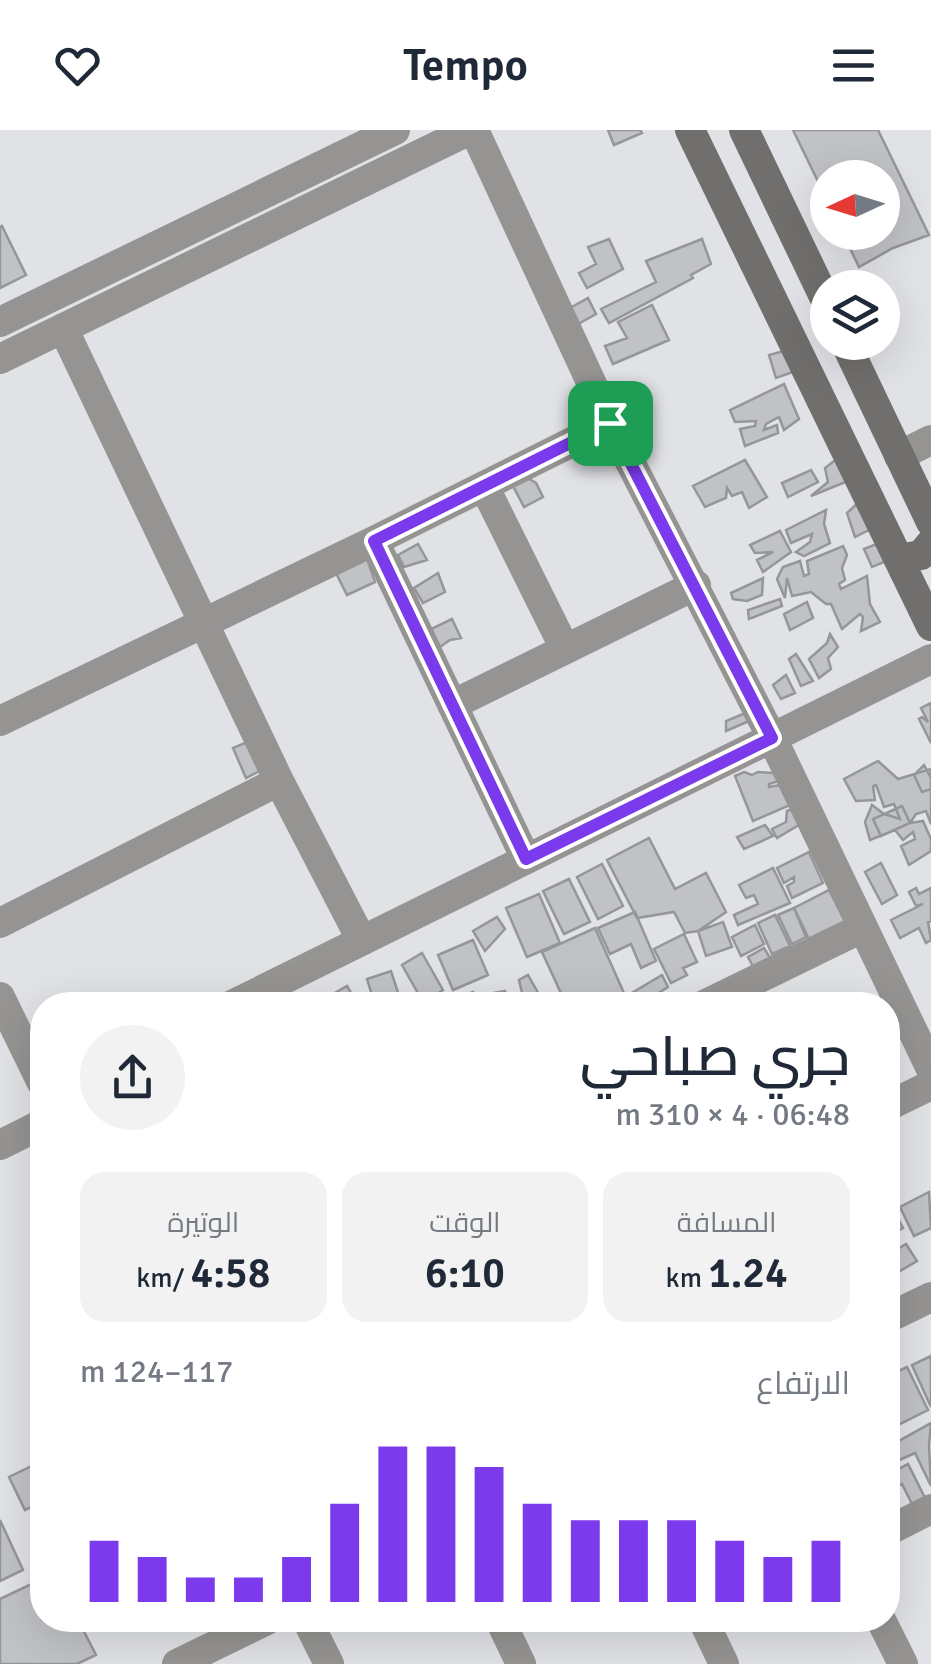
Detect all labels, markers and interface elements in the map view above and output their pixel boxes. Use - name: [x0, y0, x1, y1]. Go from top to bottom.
- icon: heart: [50, 38, 105, 93]
- text: Tempo: [403, 38, 528, 93]
- icon: menu: [826, 38, 881, 93]
- north arrow: [810, 160, 900, 250]
- map controls: [810, 160, 900, 360]
- button: layers: [810, 270, 900, 360]
- pin: [568, 381, 653, 466]
- icon: arrive: [583, 396, 638, 451]
- text: جري صباحي: [580, 1023, 850, 1091]
- button: share: [80, 1025, 185, 1130]
- text: 06:48 · 4 × 310 m: [615, 1095, 850, 1134]
- text: الوتيرة: [167, 1206, 239, 1240]
- text: الوقت: [429, 1206, 501, 1240]
- text: المسافة: [677, 1206, 777, 1240]
- text: 4:58: [191, 1248, 270, 1299]
- text: 6:10: [425, 1248, 505, 1299]
- text: 1.24: [708, 1248, 788, 1299]
- text: /km: [136, 1261, 191, 1295]
- text: km: [666, 1261, 708, 1295]
- text: 117–124 m: [80, 1352, 233, 1391]
- text: الارتفاع: [756, 1364, 850, 1403]

